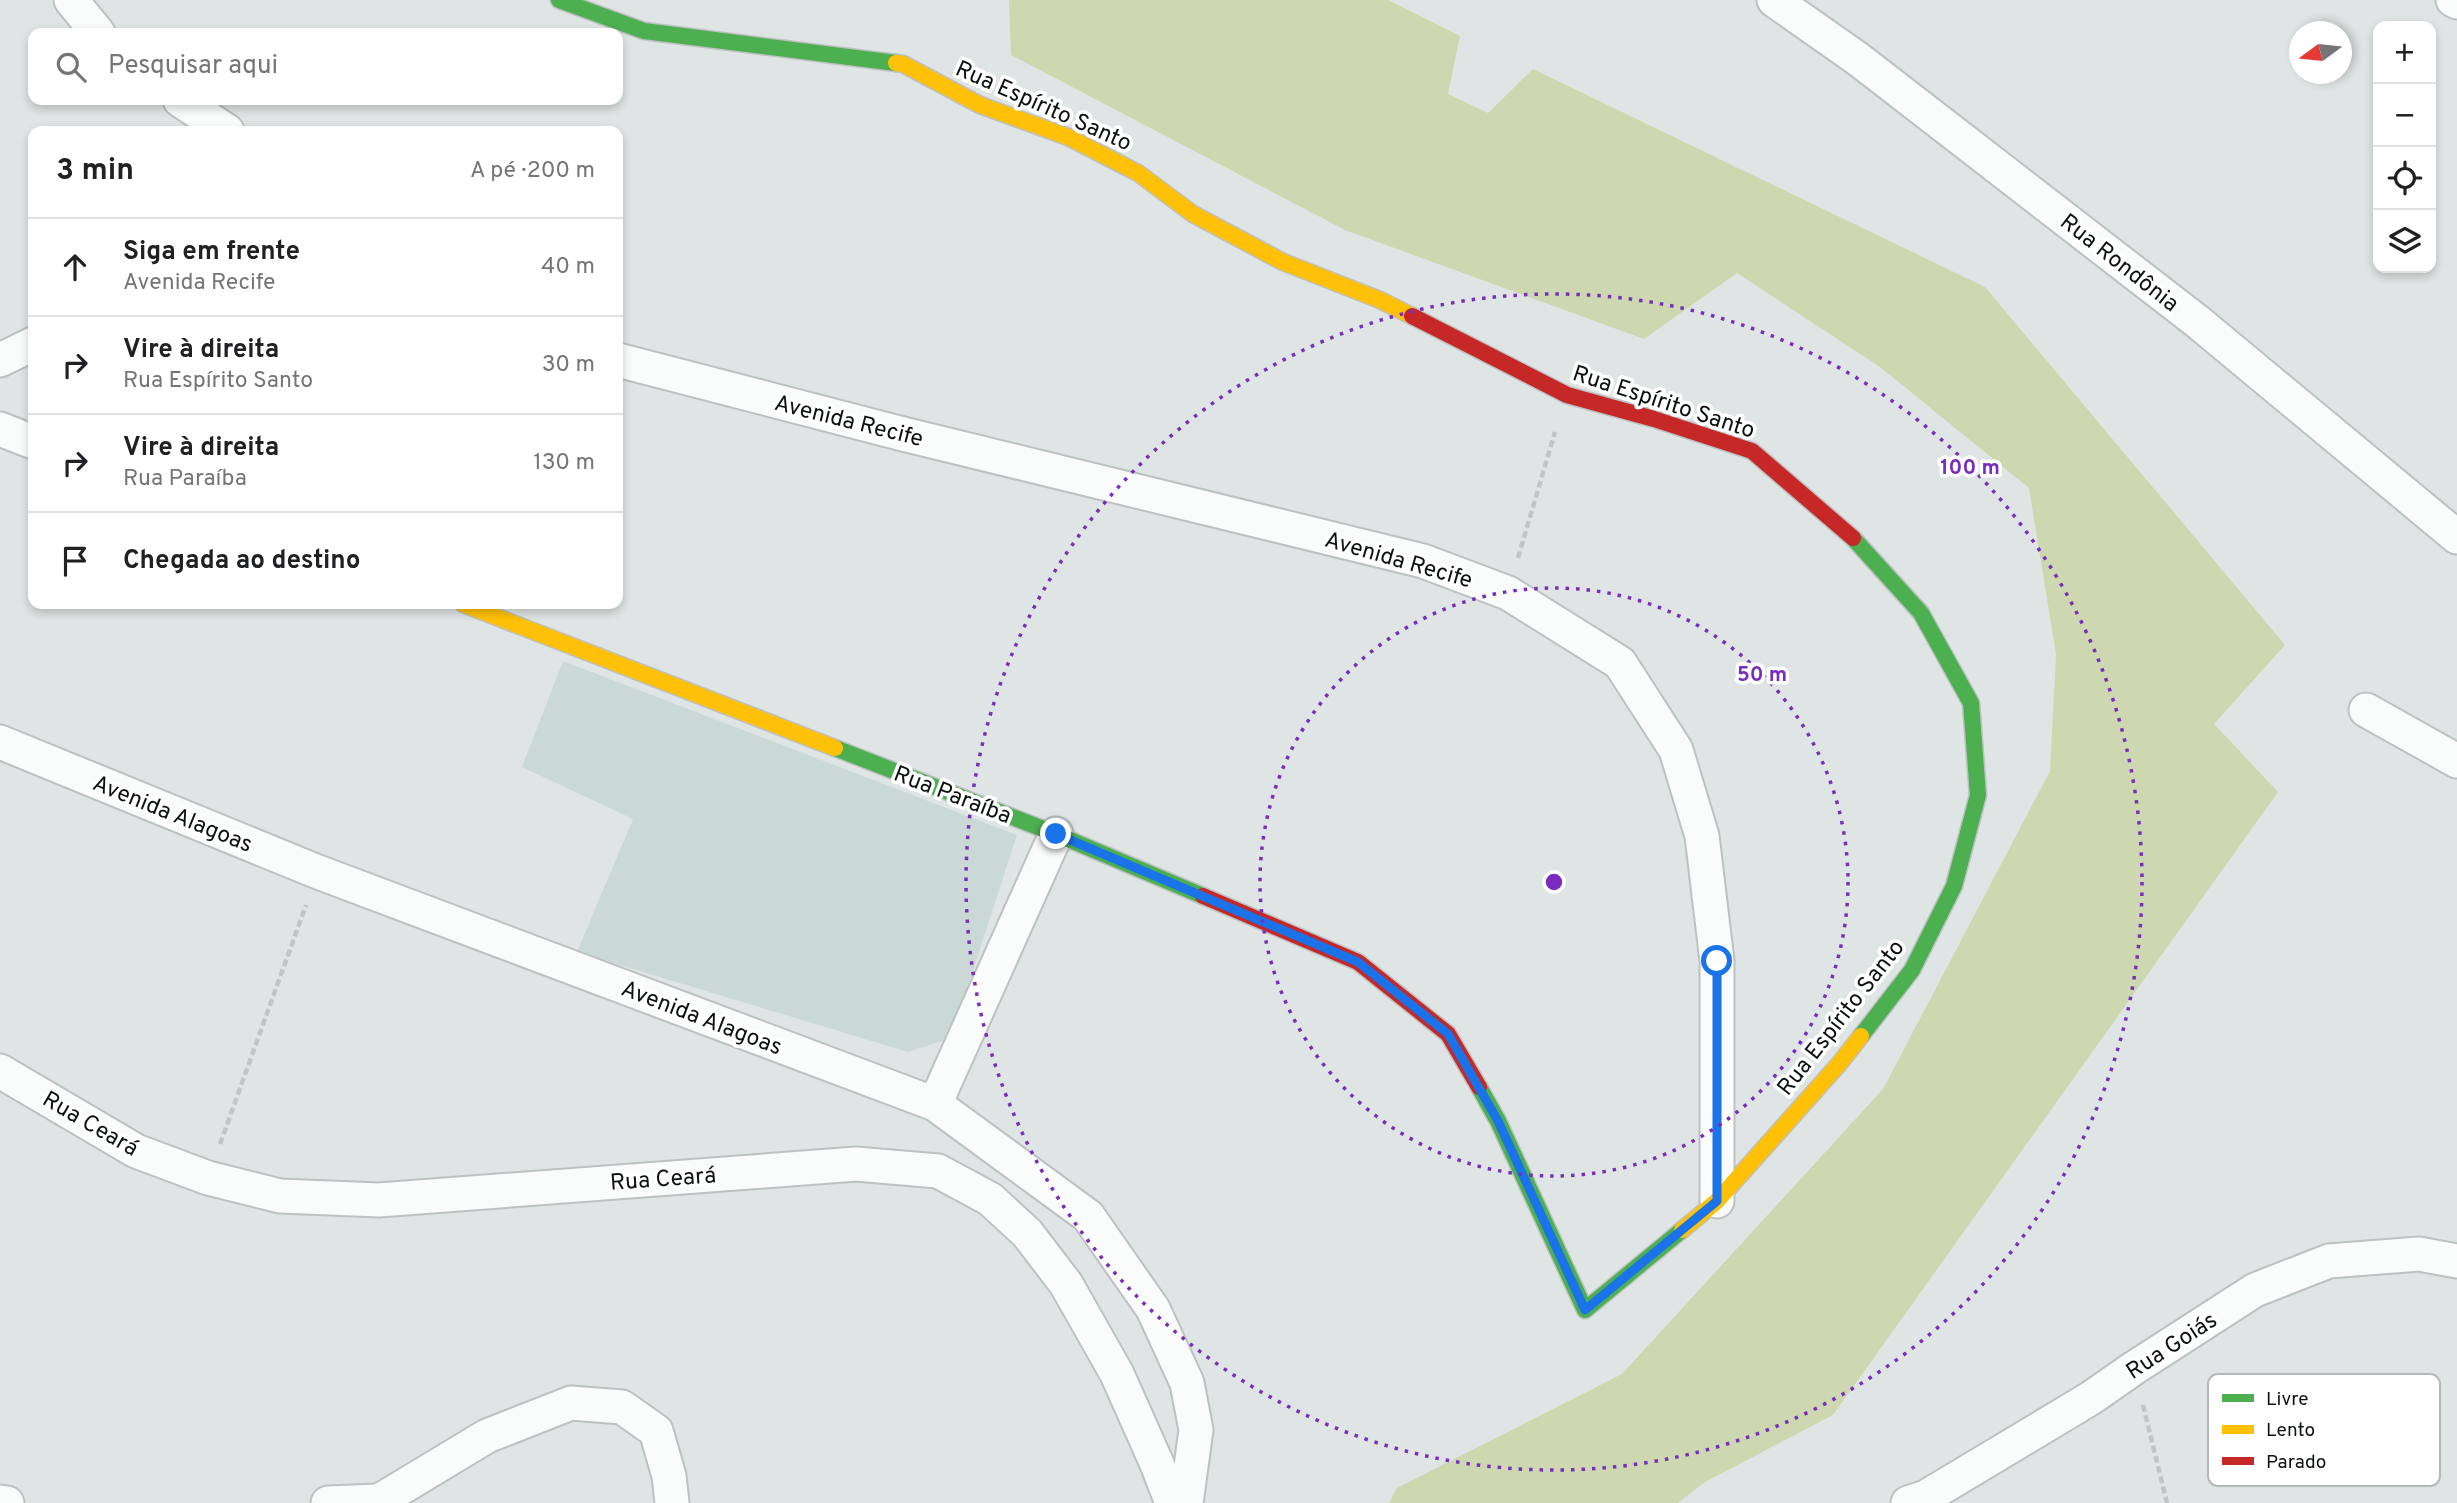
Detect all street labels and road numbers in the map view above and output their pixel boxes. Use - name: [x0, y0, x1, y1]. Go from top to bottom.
- street label: Rua Espírito Santo: [950, 55, 1136, 159]
- street label: Rua Rondônia: [2053, 208, 2184, 319]
- street label: Rua Espírito Santo: [1568, 360, 1758, 447]
- street label: Avenida Recife: [771, 390, 926, 455]
- street label: Avenida Recife: [1321, 526, 1475, 596]
- street label: Rua Paraíba: [889, 761, 1015, 832]
- street label: Avenida Alagoas: [88, 770, 256, 861]
- street label: Rua Espírito Santo: [1772, 935, 1912, 1102]
- street label: Avenida Alagoas: [617, 975, 786, 1063]
- street label: Rua Ceará: [36, 1086, 143, 1164]
- street label: Rua Ceará: [609, 1162, 717, 1199]
- street label: Rua Goiás: [2121, 1307, 2223, 1387]

